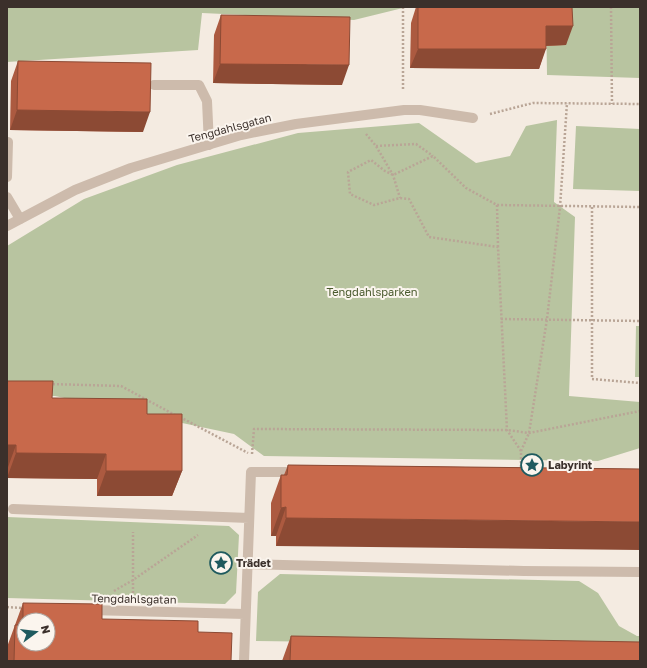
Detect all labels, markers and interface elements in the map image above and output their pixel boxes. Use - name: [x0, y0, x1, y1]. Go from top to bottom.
- street label: Tengdahlsgatan: [187, 110, 273, 145]
- park label: Tengdahlsparken: [326, 285, 418, 298]
- place icon: Labyrint: [519, 452, 545, 478]
- place label: Labyrint: [548, 458, 593, 471]
- place icon: Trädet: [208, 550, 234, 576]
- place label: Trädet: [236, 556, 271, 569]
- street label: Tengdahlsgatan: [91, 591, 177, 606]
- north arrow: [16, 612, 56, 652]
- text: N: [39, 624, 54, 635]

